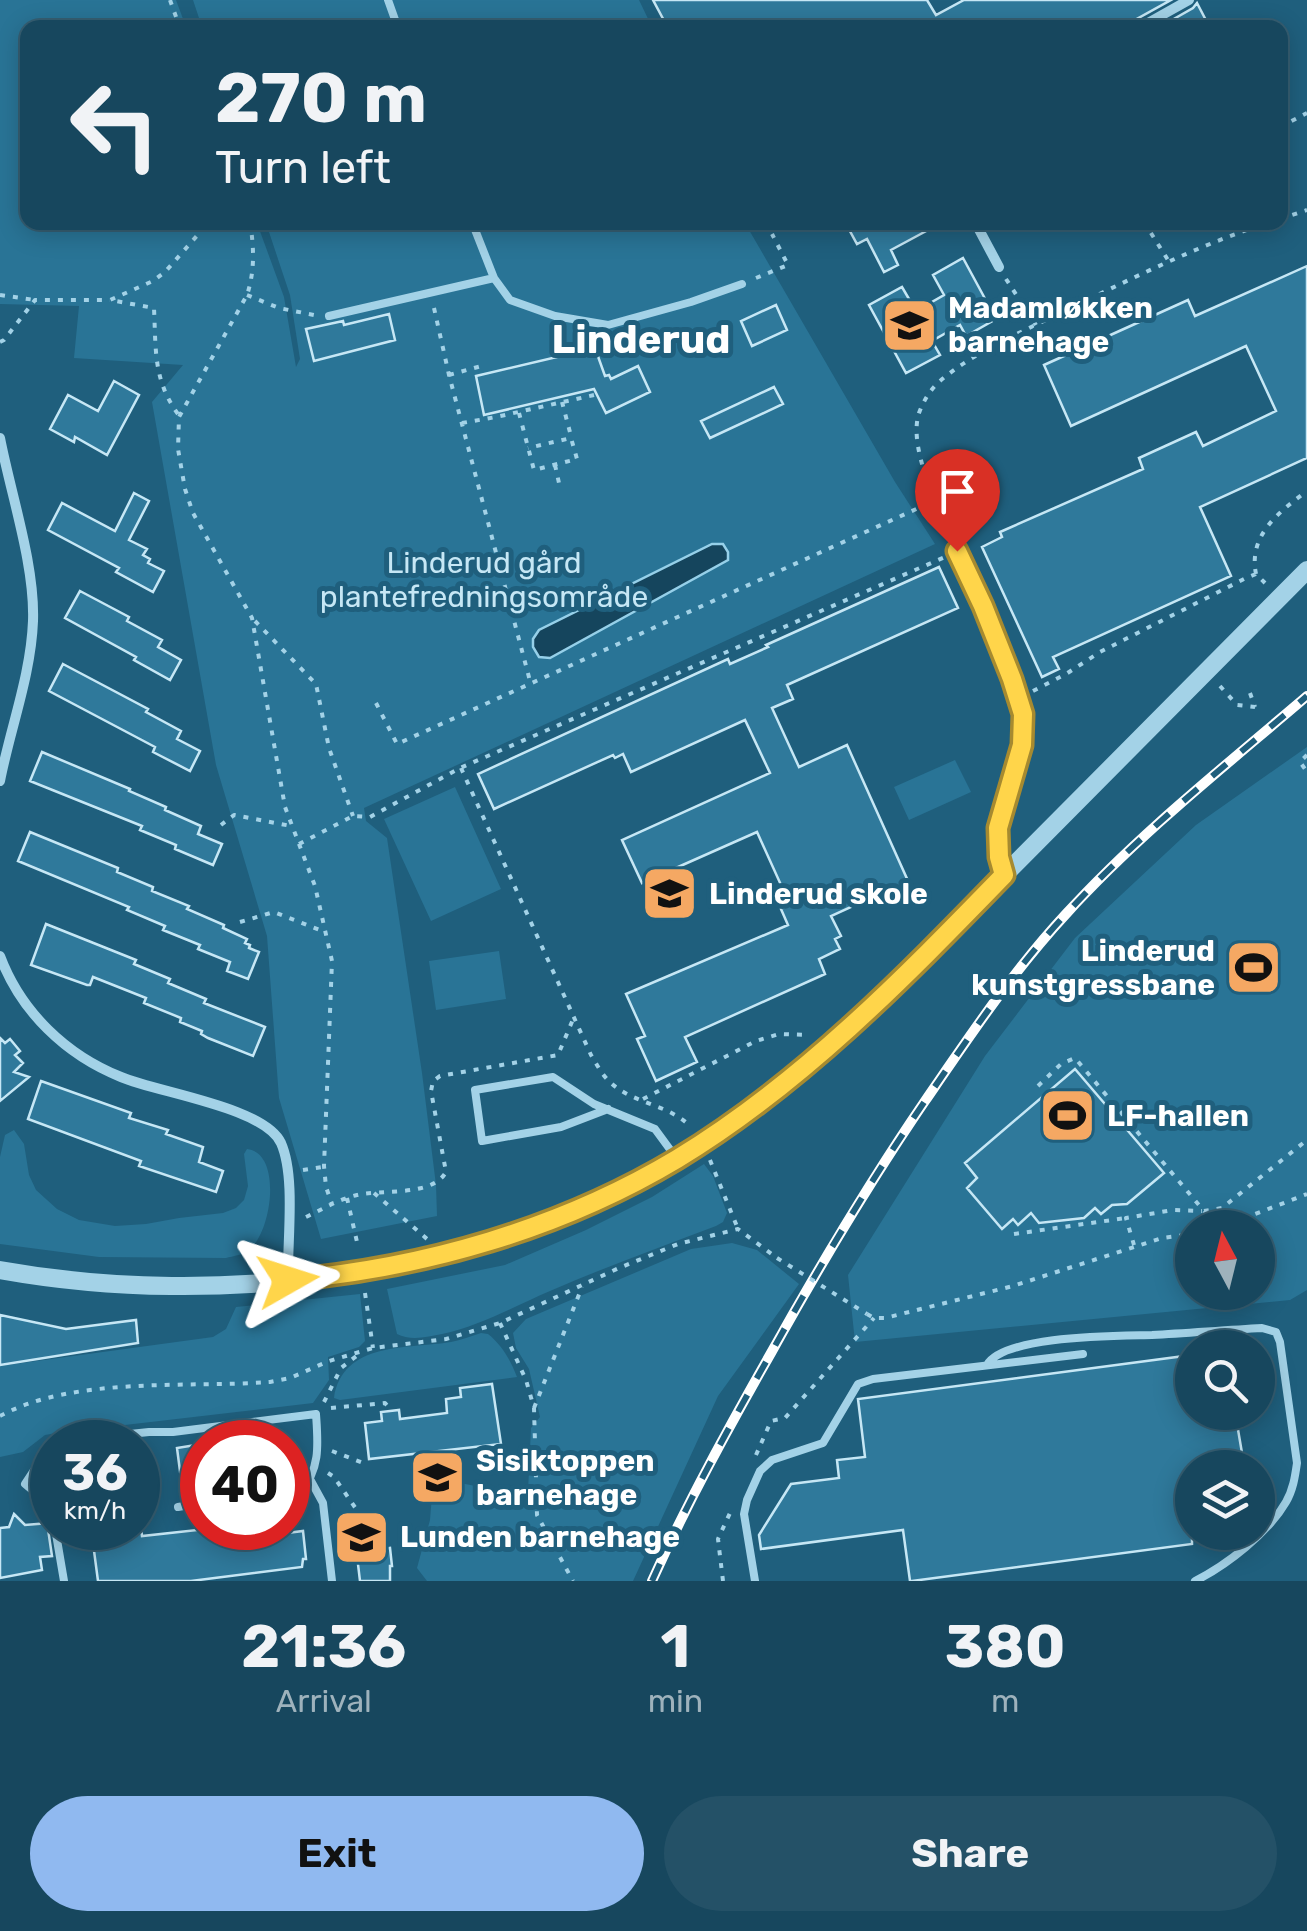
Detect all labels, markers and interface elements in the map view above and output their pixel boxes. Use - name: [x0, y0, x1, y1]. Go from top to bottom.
- text: 270 m: [215, 57, 427, 140]
- icon: left: [50, 60, 180, 190]
- text: Turn left: [215, 141, 391, 194]
- place label: Madamløkken barnehage: [948, 290, 1153, 360]
- school or university icon: Madamløkken barnehage: [879, 295, 939, 355]
- district label: Linderud: [551, 316, 731, 363]
- pin: [915, 449, 1000, 552]
- icon: arrive: [930, 464, 985, 519]
- park label: Linderud gård plantefredningsområde: [320, 545, 648, 615]
- school or university icon: Linderud skole: [640, 864, 700, 924]
- place label: Linderud skole: [709, 876, 928, 912]
- place label: Linderud kunstgressbane: [971, 933, 1215, 1003]
- sports icon: Linderud kunstgressbane: [1224, 938, 1284, 998]
- sports icon: LF-hallen: [1038, 1086, 1098, 1146]
- place label: LF-hallen: [1107, 1098, 1249, 1134]
- north arrow: [1175, 1210, 1275, 1310]
- map controls: [1175, 1210, 1275, 1550]
- position arrow: [236, 1228, 340, 1332]
- button: search: [1175, 1330, 1275, 1430]
- speed limit sign: 40: [180, 1420, 310, 1550]
- text: 36: [62, 1443, 128, 1503]
- place label: Sisiktoppen barnehage: [476, 1443, 655, 1513]
- school or university icon: Sisiktoppen barnehage: [407, 1448, 467, 1508]
- button: layers: [1175, 1450, 1275, 1550]
- text: km/h: [64, 1496, 126, 1525]
- school or university icon: Lunden barnehage: [331, 1507, 391, 1567]
- place label: Lunden barnehage: [400, 1519, 680, 1555]
- text: 21:36: [241, 1611, 406, 1682]
- text: 1: [661, 1611, 690, 1682]
- text: 380: [945, 1611, 1066, 1682]
- text: Arrival: [276, 1682, 372, 1720]
- text: min: [648, 1682, 703, 1720]
- text: m: [991, 1682, 1019, 1720]
- button: Exit: [30, 1796, 644, 1911]
- button: Share: [664, 1796, 1277, 1911]

